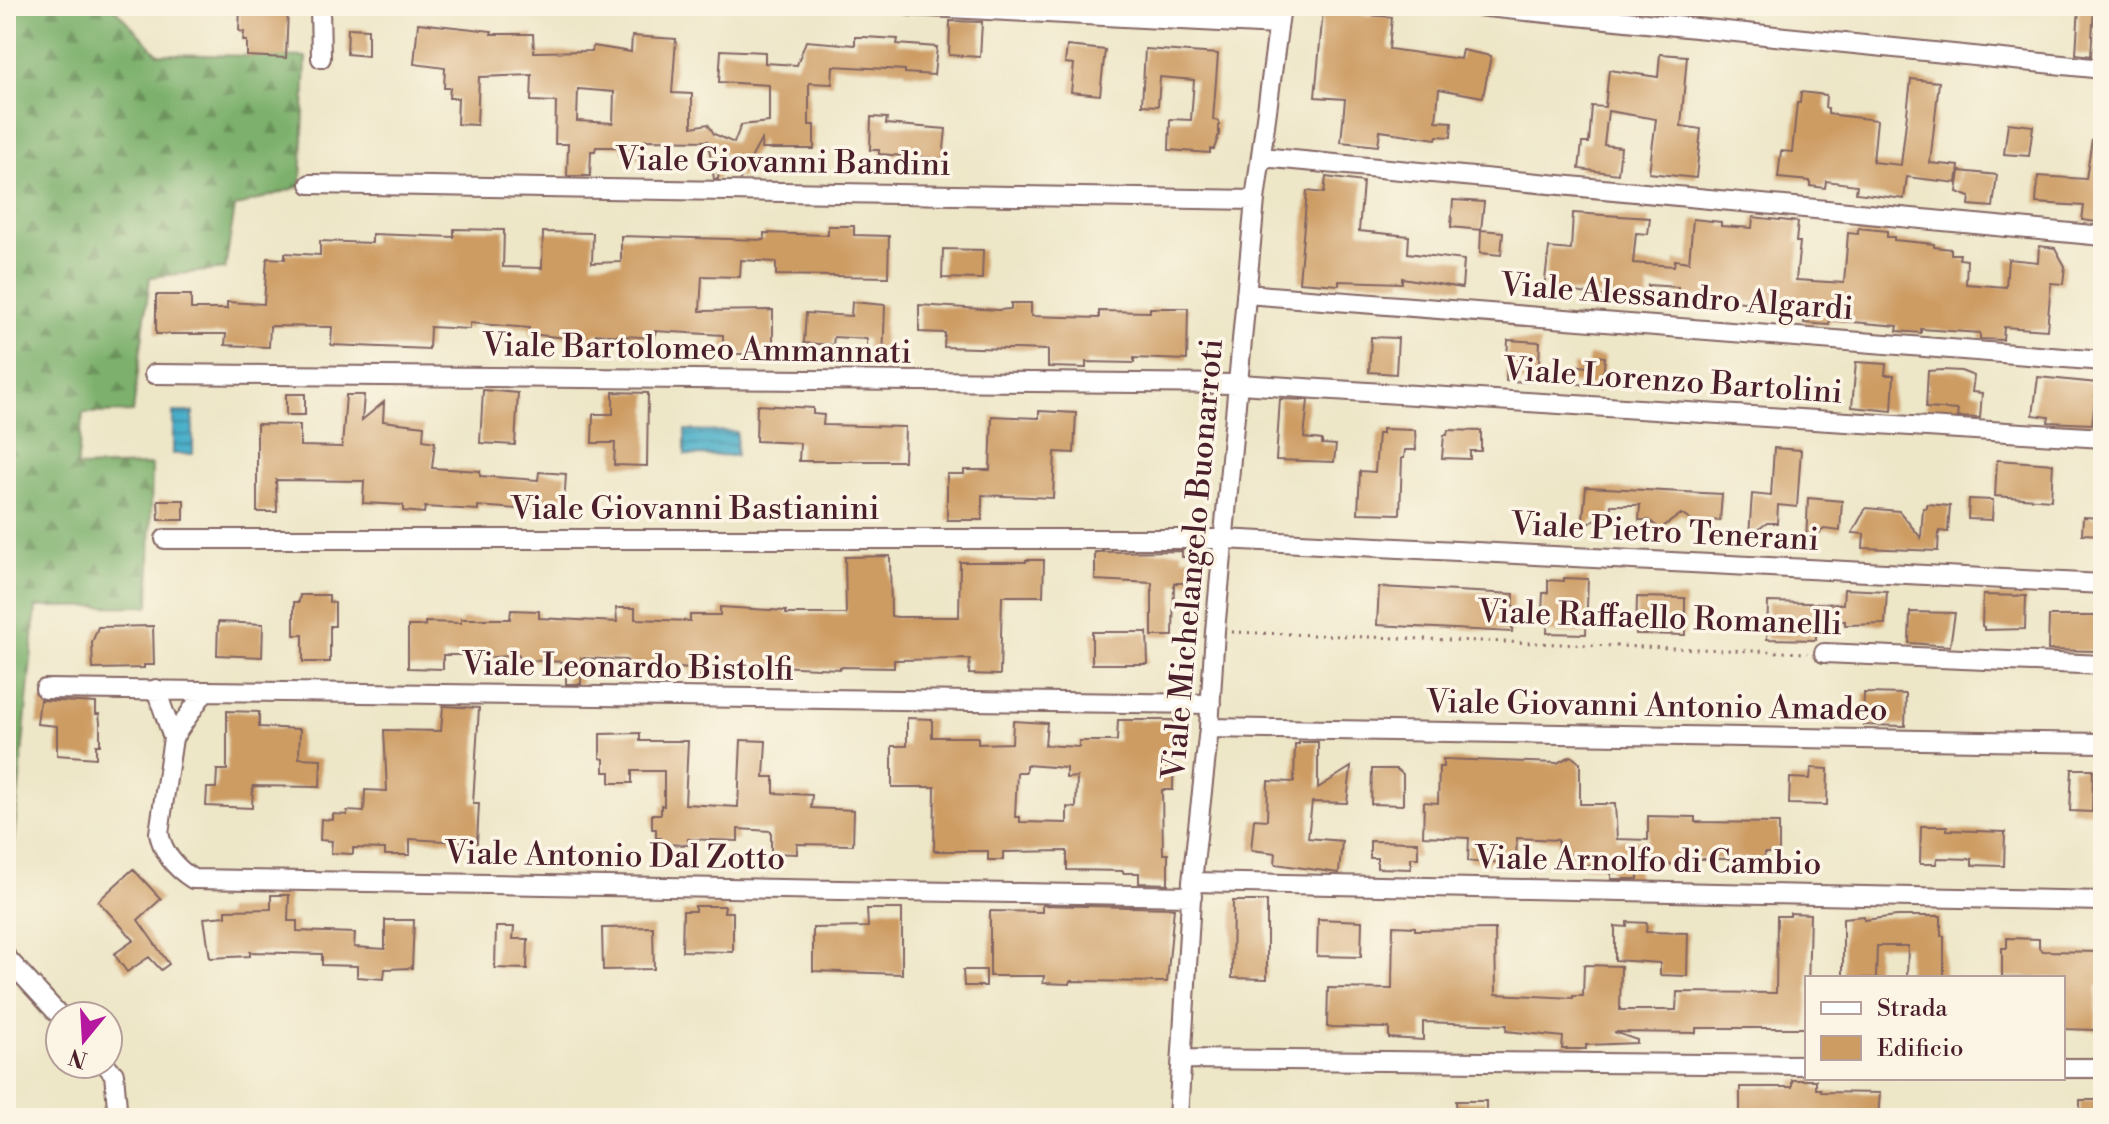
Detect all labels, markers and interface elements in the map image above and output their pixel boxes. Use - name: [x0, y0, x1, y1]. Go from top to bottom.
- street label: Viale Giovanni Bandini: [614, 139, 951, 185]
- street label: Viale Alessandro Algardi: [1498, 265, 1855, 329]
- street label: Viale Bartolomeo Ammannati: [481, 325, 912, 373]
- street label: Viale Michelangelo Buonarroti: [1154, 337, 1232, 782]
- street label: Viale Lorenzo Bartolini: [1501, 349, 1844, 413]
- street label: Viale Giovanni Bastianini: [509, 489, 880, 529]
- street label: Viale Pietro Tenerani: [1509, 504, 1820, 560]
- street label: Viale Raffaello Romanelli: [1476, 592, 1843, 644]
- street label: Viale Leonardo Bistolfi: [461, 644, 794, 690]
- street label: Viale Giovanni Antonio Amadeo: [1425, 682, 1888, 730]
- street label: Viale Antonio Dal Zotto: [444, 833, 785, 879]
- street label: Viale Arnolfo di Cambio: [1473, 838, 1822, 884]
- legend: [1805, 976, 2065, 1080]
- text: Strada: [1877, 994, 1948, 1024]
- north arrow: [44, 1000, 124, 1080]
- text: Edificio: [1877, 1034, 1963, 1064]
- text: N: [65, 1042, 91, 1073]

